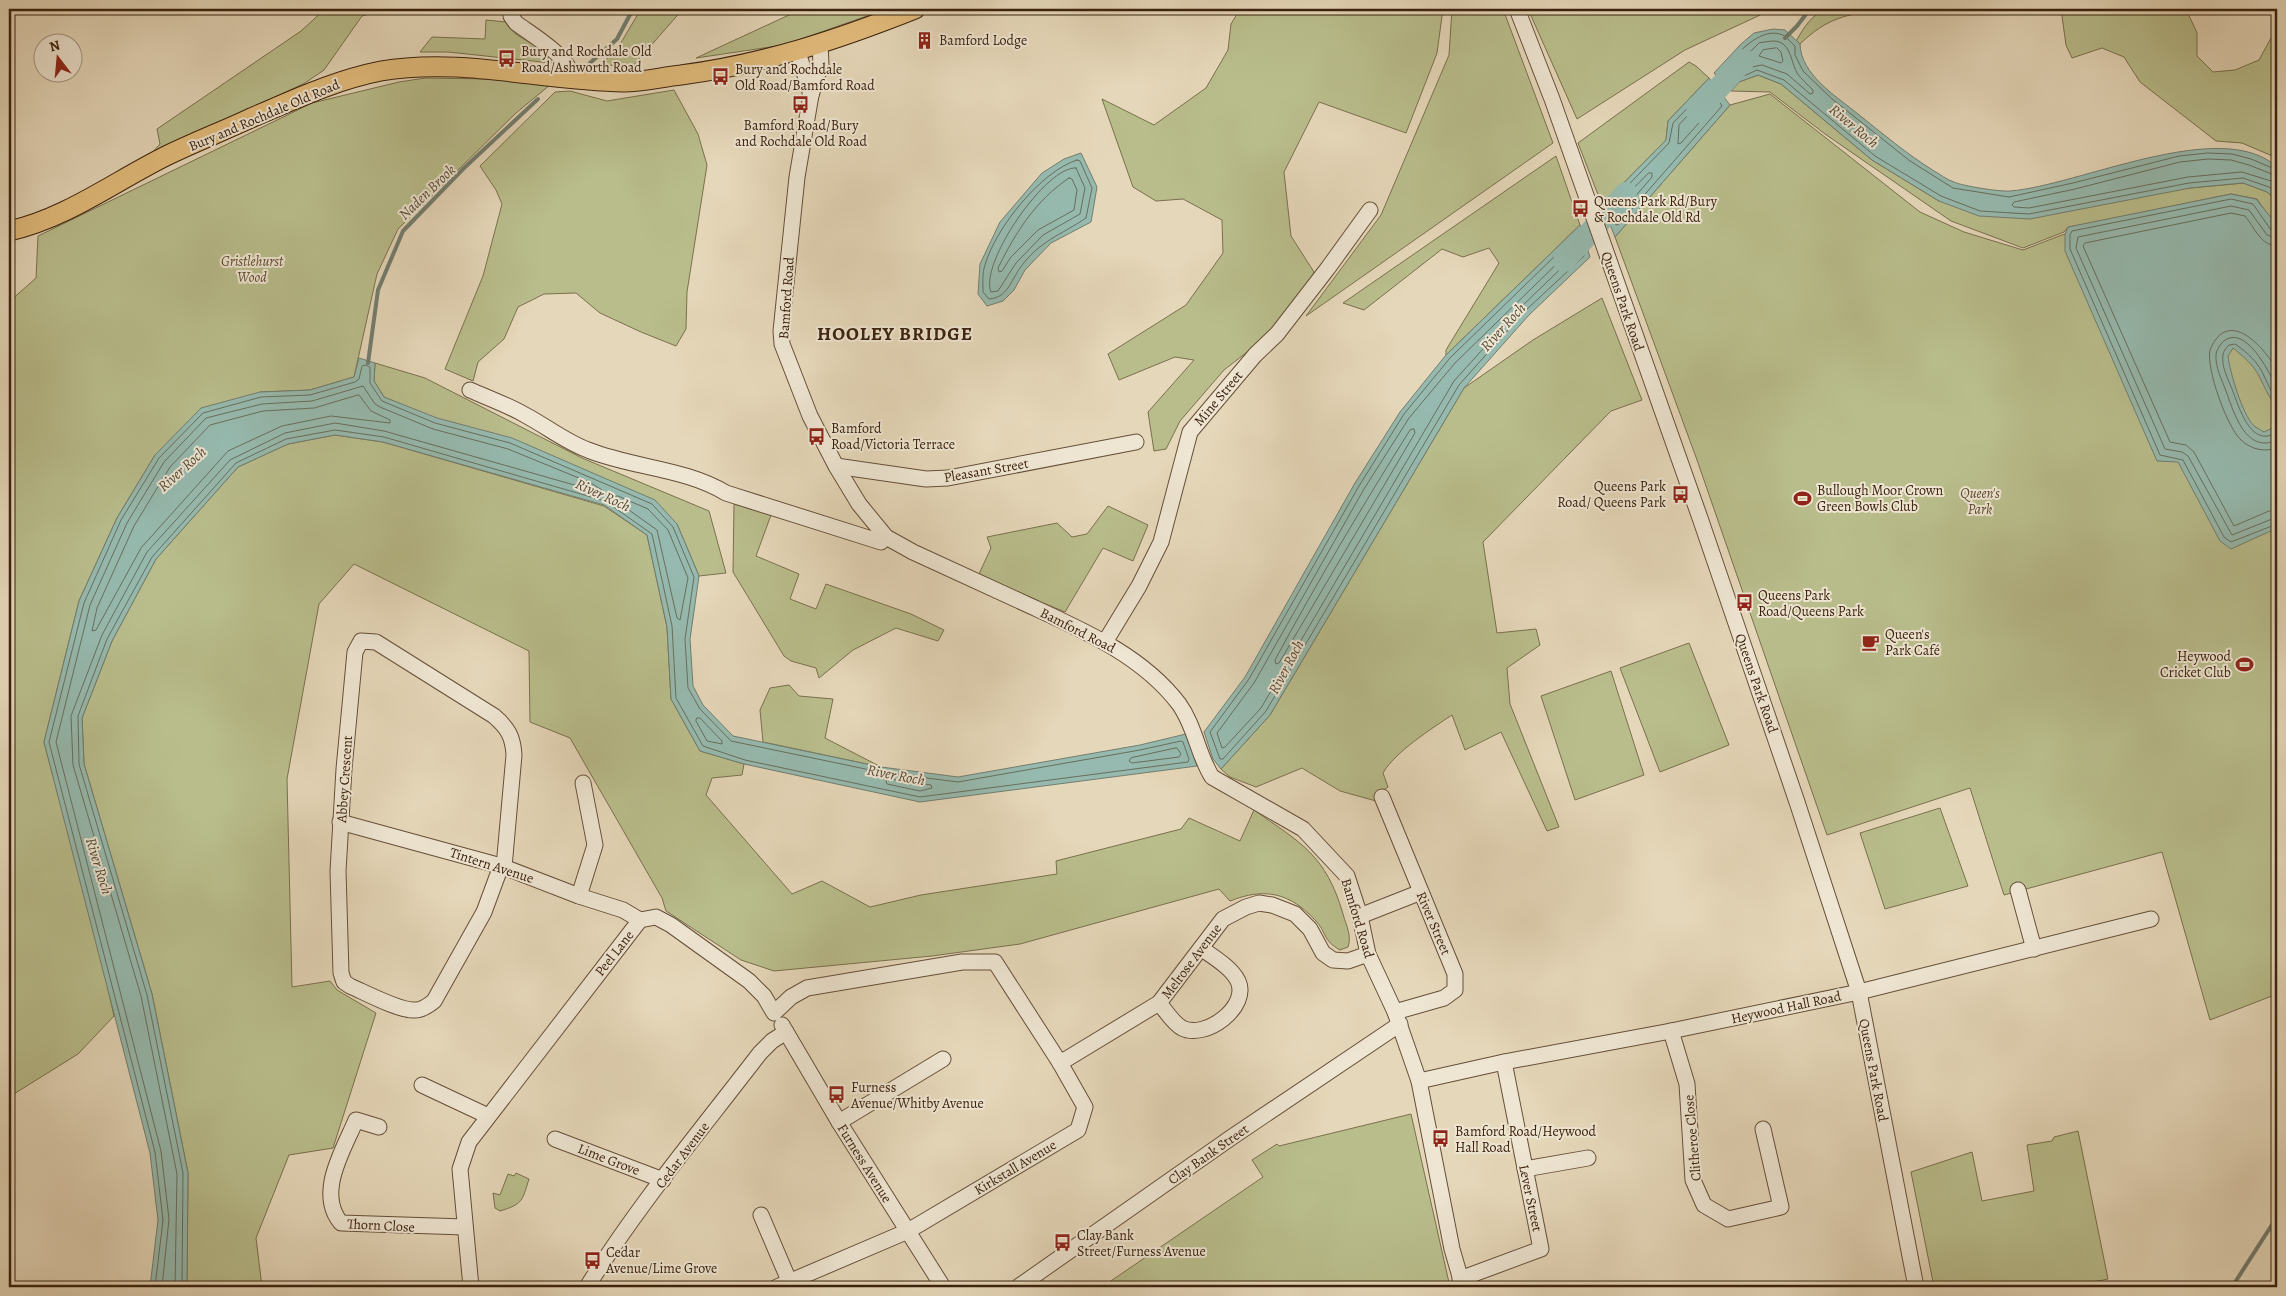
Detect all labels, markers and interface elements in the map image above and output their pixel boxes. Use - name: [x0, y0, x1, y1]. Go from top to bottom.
- building icon: Bamford Lodge: [915, 30, 935, 50]
- place label: Bamford Lodge: [939, 31, 1027, 50]
- north arrow: [32, 32, 82, 82]
- text: N: [47, 35, 62, 57]
- place label: Bury and Rochdale Old Road/Ashworth Road: [521, 42, 652, 77]
- bus stop icon: Bury and Rochdale Old Road/Ashworth Road: [497, 49, 517, 69]
- place label: Bury and Rochdale Old Road/Bamford Road: [735, 60, 875, 95]
- bus stop icon: Bury and Rochdale Old Road/Bamford Road: [711, 67, 731, 87]
- street label: Bury and Rochdale Old Road: [186, 75, 343, 156]
- bus stop icon: Bamford Road/Bury and Rochdale Old Road: [791, 95, 811, 115]
- water label: River Roch: [1825, 99, 1883, 153]
- place label: Bamford Road/Bury and Rochdale Old Road: [735, 116, 867, 151]
- water label: Naden Brook: [394, 160, 460, 224]
- place label: Queens Park Rd/Bury & Rochdale Old Rd: [1594, 192, 1718, 227]
- bus stop icon: Queens Park Rd/Bury & Rochdale Old Rd: [1570, 199, 1590, 219]
- street label: Queens Park Road: [1597, 249, 1649, 354]
- park label: Gristlehurst Wood: [221, 252, 284, 287]
- street label: Bamford Road: [774, 256, 799, 340]
- water label: River Roch: [1476, 298, 1530, 356]
- district label: HOOLEY BRIDGE: [817, 321, 973, 347]
- street label: Mine Street: [1190, 366, 1247, 430]
- place label: Bamford Road/Victoria Terrace: [831, 419, 955, 454]
- bus stop icon: Bamford Road/Victoria Terrace: [807, 426, 827, 446]
- water label: River Roch: [153, 442, 211, 496]
- street label: Pleasant Street: [942, 454, 1030, 487]
- water label: River Roch: [572, 474, 634, 516]
- place label: Queens Park Road/ Queens Park: [1557, 477, 1666, 512]
- place label: Bullough Moor Crown Green Bowls Club: [1817, 481, 1944, 516]
- bus stop icon: Queens Park Road/ Queens Park: [1670, 484, 1690, 504]
- park label: Queen's Park: [1960, 484, 2000, 519]
- sports icon: Bullough Moor Crown Green Bowls Club: [1793, 488, 1813, 508]
- place label: Queens Park Road/Queens Park: [1758, 586, 1864, 621]
- bus stop icon: Queens Park Road/Queens Park: [1734, 593, 1754, 613]
- street label: Bamford Road: [1037, 603, 1119, 658]
- place label: Queen's Park Café: [1885, 625, 1940, 660]
- street label: Queens Park Road: [1731, 631, 1783, 736]
- cafe icon: Queen's Park Café: [1861, 632, 1881, 652]
- water label: River Roch: [1263, 636, 1309, 698]
- place label: Heywood Cricket Club: [2160, 647, 2231, 682]
- sports icon: Heywood Cricket Club: [2235, 654, 2255, 674]
- street label: Abbey Crescent: [332, 734, 357, 824]
- water label: River Roch: [865, 760, 927, 790]
- water label: River Roch: [81, 835, 117, 897]
- street label: Tintern Avenue: [447, 843, 536, 888]
- street label: Bamford Road: [1336, 876, 1379, 961]
- street label: River Street: [1412, 889, 1456, 958]
- street label: Melrose Avenue: [1157, 920, 1226, 1003]
- street label: Peel Lane: [590, 926, 638, 980]
- street label: Heywood Hall Road: [1729, 986, 1843, 1028]
- street label: Queens Park Road: [1854, 1017, 1893, 1123]
- place label: Furness Avenue/Whitby Avenue: [850, 1078, 984, 1113]
- bus stop icon: Furness Avenue/Whitby Avenue: [827, 1085, 847, 1105]
- street label: Clitheroe Close: [1679, 1094, 1706, 1182]
- street label: Cedar Avenue: [651, 1118, 714, 1192]
- street label: Clay Bank Street: [1164, 1119, 1253, 1189]
- street label: Furness Avenue: [833, 1120, 896, 1206]
- place label: Bamford Road/Heywood Hall Road: [1455, 1122, 1597, 1157]
- bus stop icon: Bamford Road/Heywood Hall Road: [1431, 1129, 1451, 1149]
- street label: Kirkstall Avenue: [970, 1135, 1060, 1200]
- street label: Lime Grove: [575, 1139, 643, 1180]
- street label: Lever Street: [1514, 1163, 1547, 1234]
- street label: Thorn Close: [347, 1214, 415, 1237]
- place label: Clay Bank Street/Furness Avenue: [1077, 1226, 1206, 1261]
- bus stop icon: Clay Bank Street/Furness Avenue: [1053, 1233, 1073, 1253]
- place label: Cedar Avenue/Lime Grove: [605, 1243, 717, 1278]
- bus stop icon: Cedar Avenue/Lime Grove: [582, 1250, 602, 1270]

